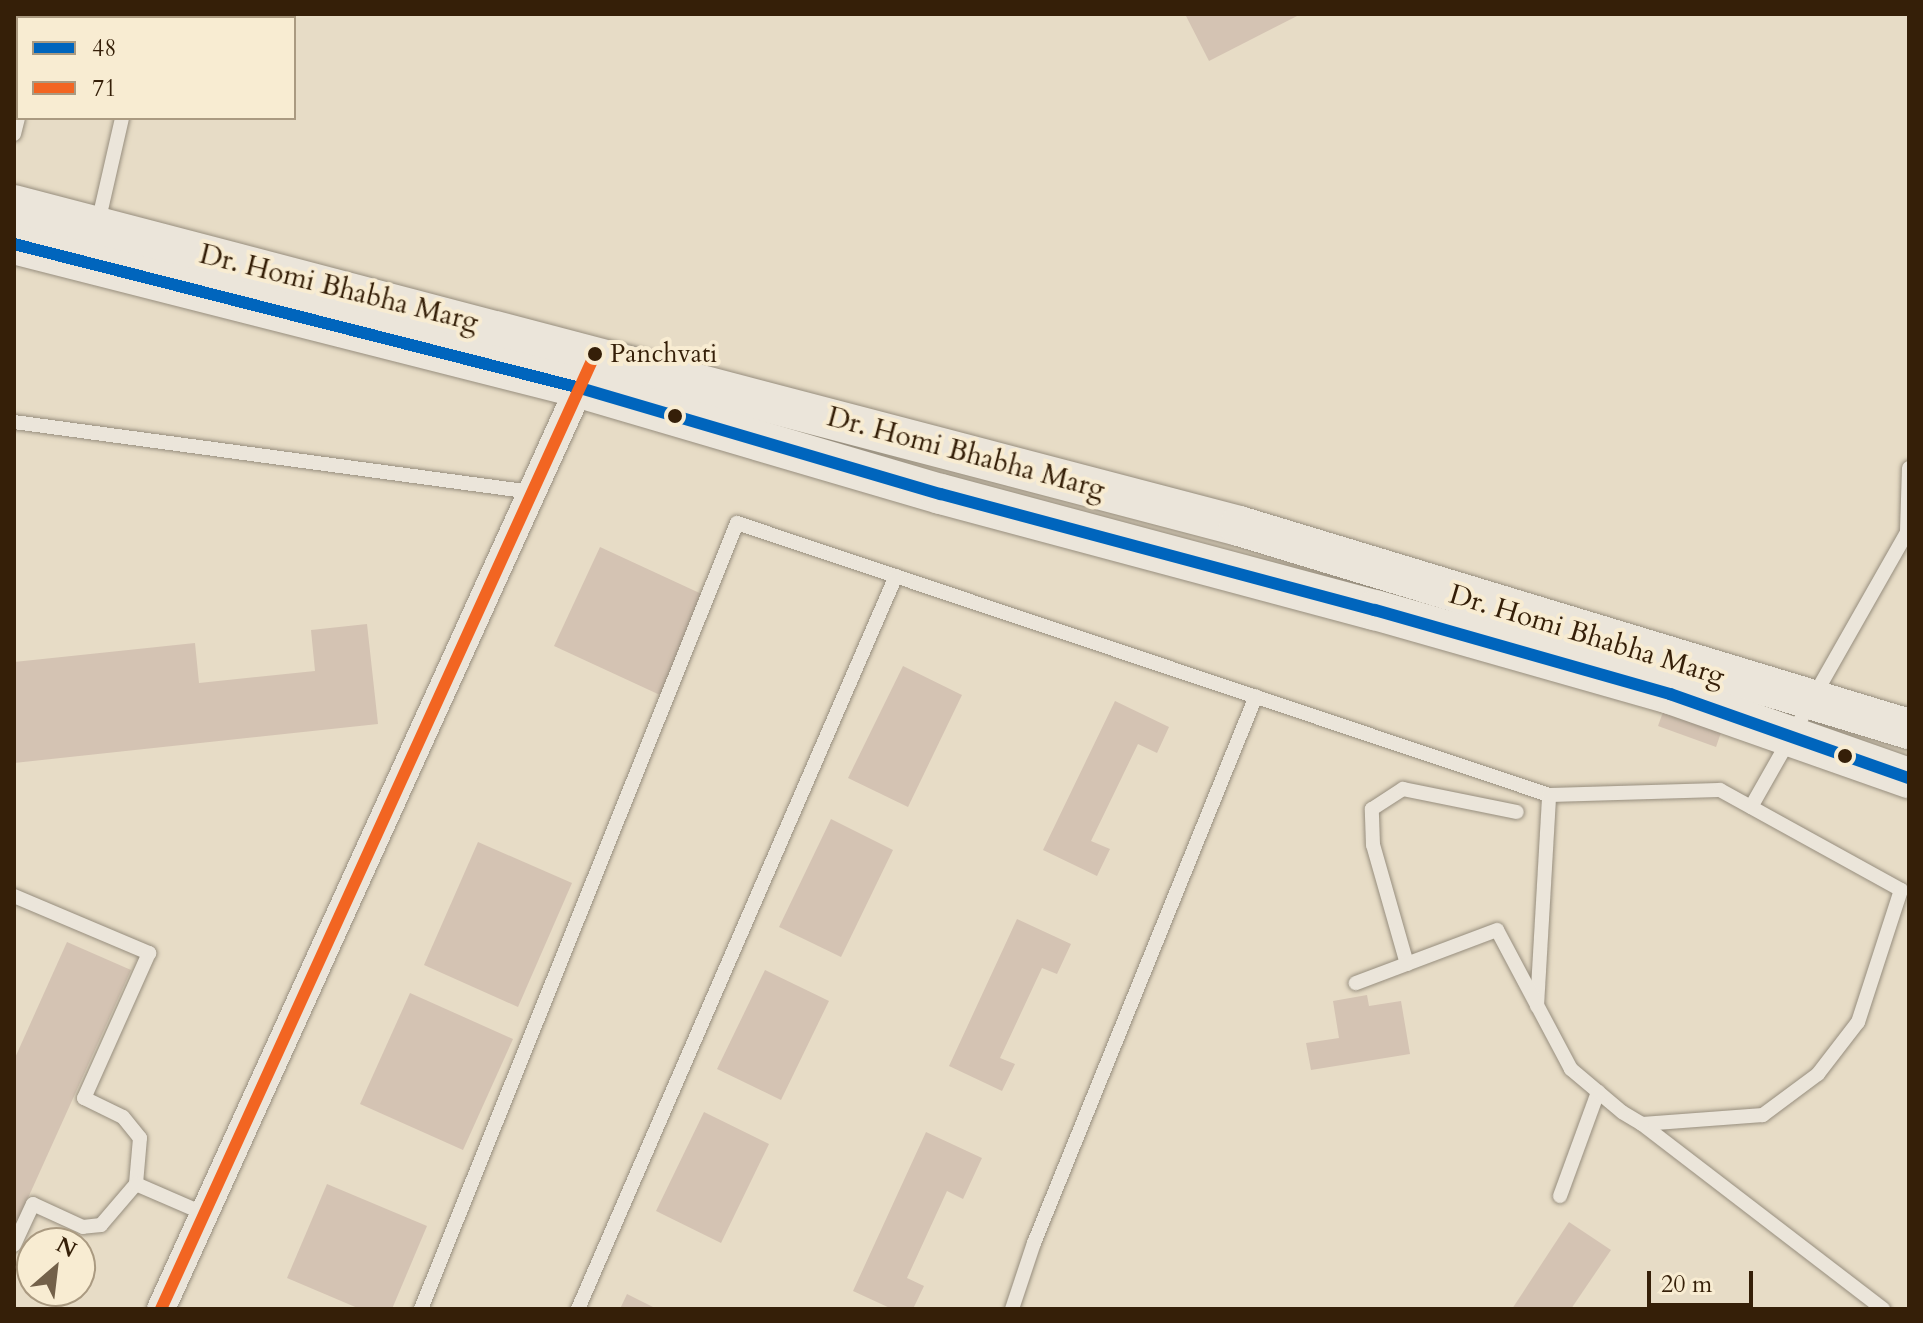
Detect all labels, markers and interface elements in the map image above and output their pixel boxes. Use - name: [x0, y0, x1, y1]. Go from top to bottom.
- legend: [16, 16, 296, 120]
- text: 48: [92, 32, 117, 65]
- text: 71: [92, 72, 117, 105]
- street label: Dr. Homi Bhabha Marg: [196, 237, 482, 339]
- place label: Panchvati: [610, 338, 717, 370]
- marker: Panchvati: [587, 346, 603, 362]
- street label: Dr. Homi Bhabha Marg: [823, 400, 1109, 506]
- unlabelled marker: [667, 408, 683, 424]
- street label: Dr. Homi Bhabha Marg: [1445, 577, 1729, 693]
- unlabelled marker: [1837, 748, 1853, 764]
- north arrow: [16, 1227, 96, 1307]
- text: N: [51, 1230, 82, 1265]
- scale bar: [1651, 1255, 1757, 1305]
- text: 20 m: [1661, 1268, 1712, 1301]

